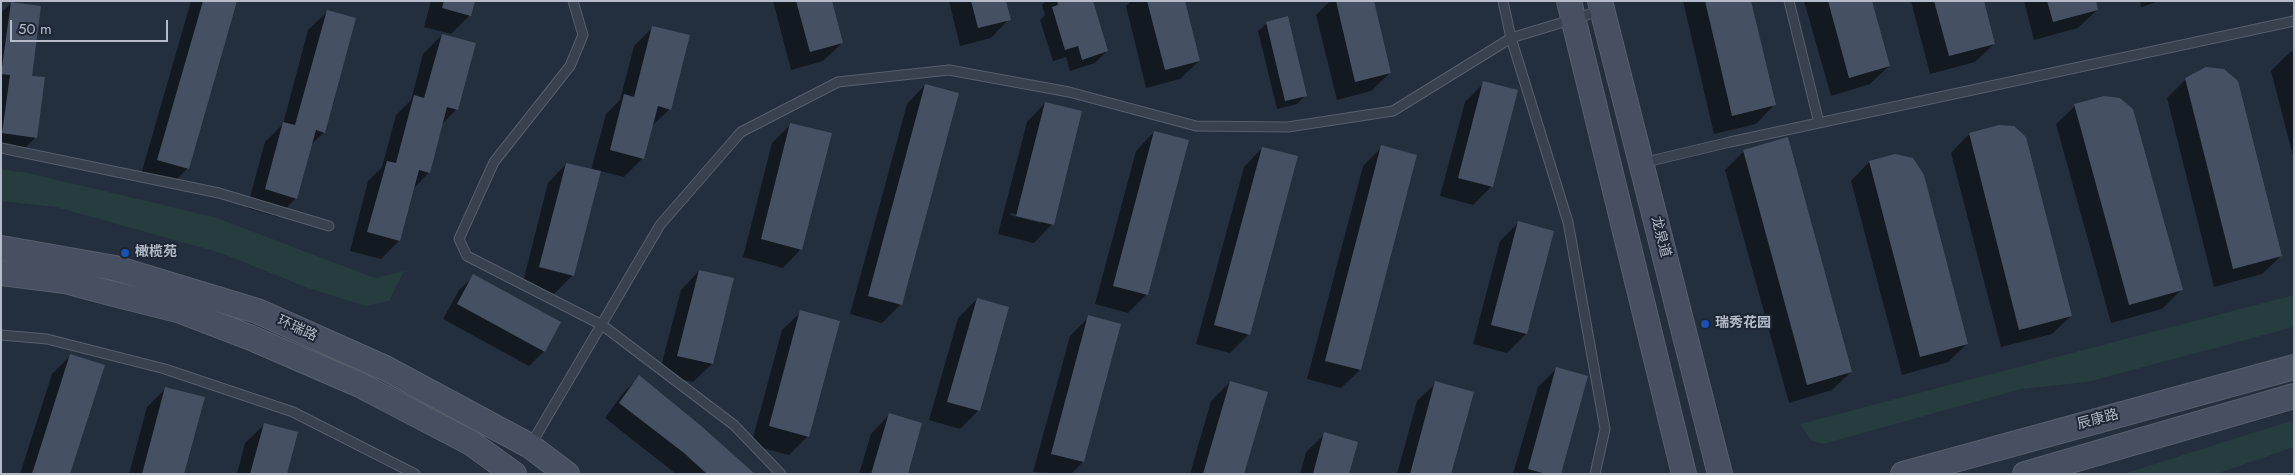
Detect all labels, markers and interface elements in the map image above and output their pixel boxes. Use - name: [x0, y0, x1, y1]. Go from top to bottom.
- scale bar: [12, 10, 170, 42]
- text: 50 m: [18, 18, 52, 40]
- street label: 龙泉道: [1647, 215, 1673, 259]
- place label: 橄榄苑: [135, 245, 177, 261]
- marker: 橄榄苑: [119, 247, 131, 259]
- street label: 环瑞路: [274, 313, 320, 345]
- place label: 瑞秀花园: [1715, 316, 1771, 332]
- marker: 瑞秀花园: [1699, 318, 1711, 330]
- street label: 辰康路: [2076, 406, 2120, 434]

